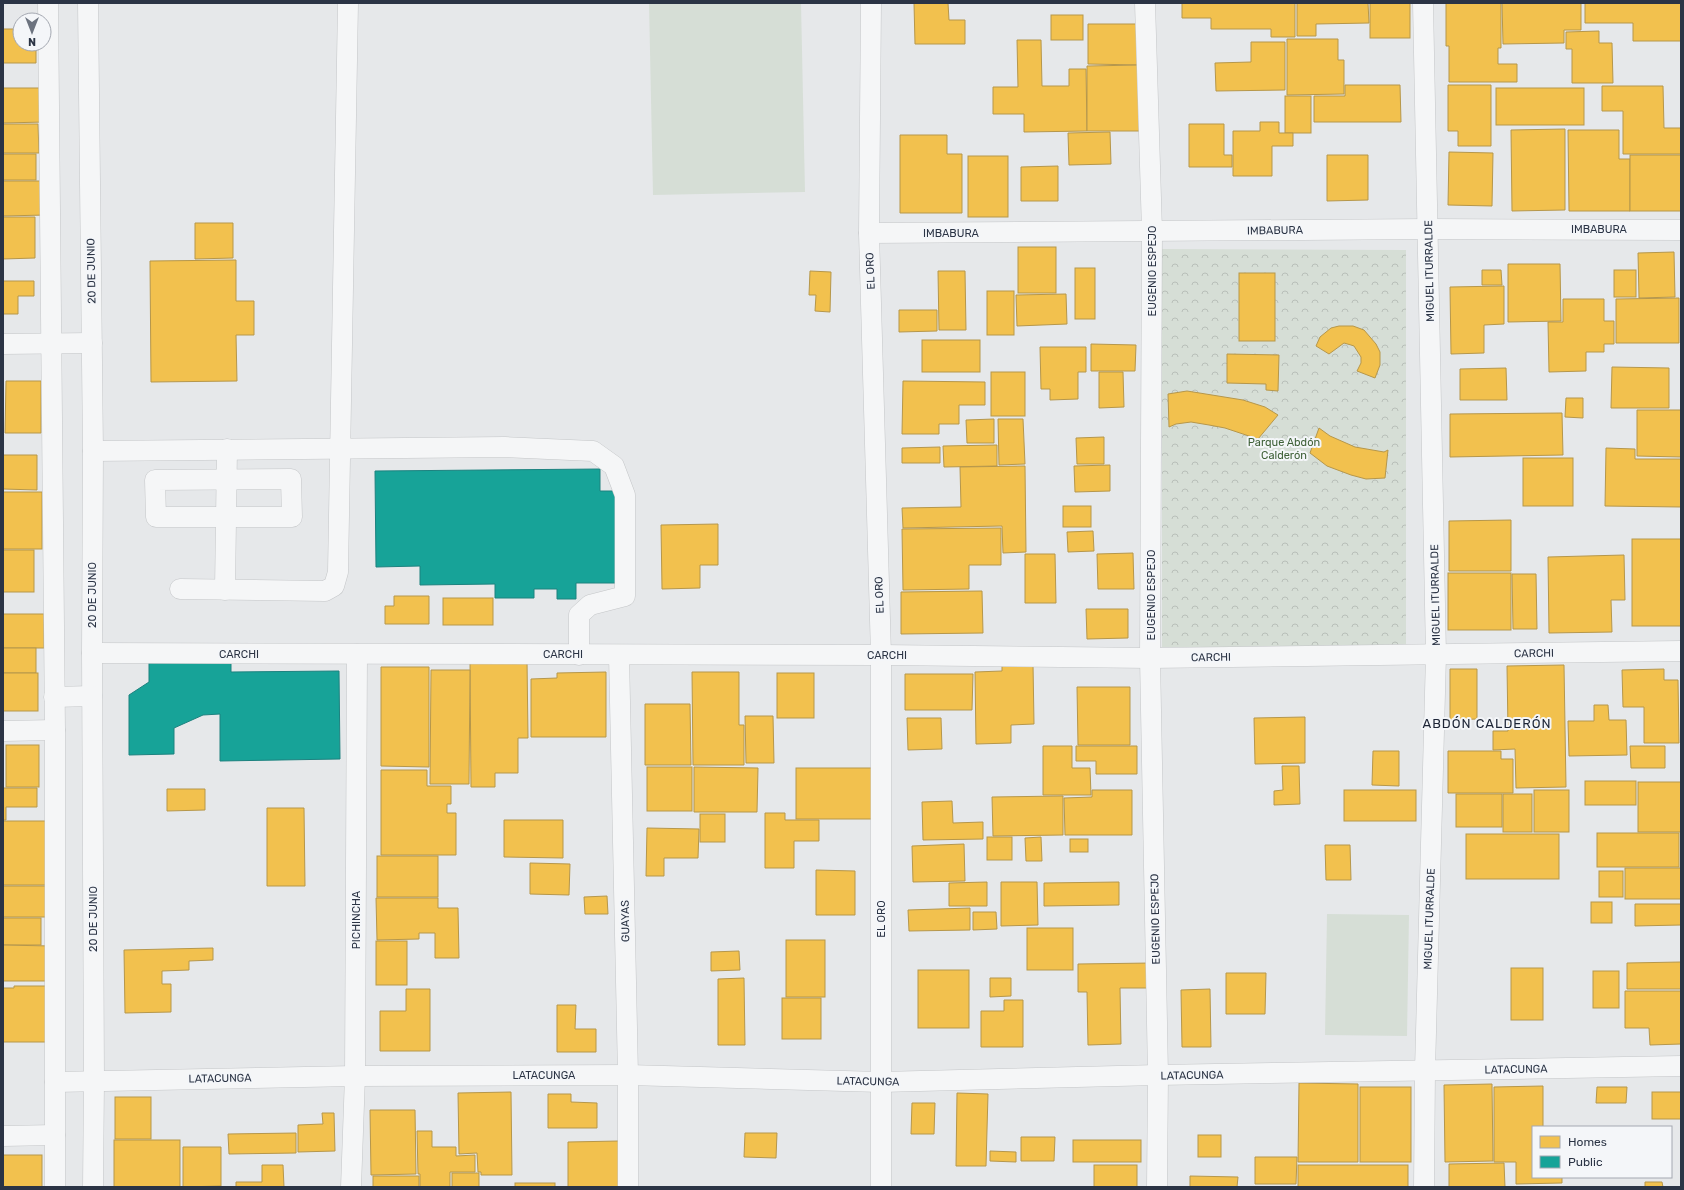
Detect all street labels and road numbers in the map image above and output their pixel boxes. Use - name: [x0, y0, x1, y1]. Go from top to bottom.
- street label: MIGUEL ITURRALDE: [1422, 220, 1437, 322]
- street label: IMBABURA: [1571, 223, 1628, 236]
- street label: IMBABURA: [1247, 224, 1304, 237]
- street label: EUGENIO ESPEJO: [1146, 226, 1159, 316]
- street label: IMBABURA: [923, 227, 980, 240]
- street label: 20 DE JUNIO: [84, 238, 99, 304]
- street label: EL ORO: [863, 252, 878, 290]
- street label: MIGUEL ITURRALDE: [1428, 544, 1443, 646]
- street label: EUGENIO ESPEJO: [1145, 550, 1158, 640]
- street label: 20 DE JUNIO: [86, 562, 99, 628]
- street label: EL ORO: [872, 576, 887, 614]
- street label: CARCHI: [1514, 647, 1554, 660]
- street label: CARCHI: [219, 648, 259, 661]
- street label: CARCHI: [543, 648, 583, 661]
- street label: CARCHI: [867, 649, 907, 662]
- street label: CARCHI: [1191, 651, 1231, 664]
- street label: MIGUEL ITURRALDE: [1421, 868, 1438, 970]
- street label: EUGENIO ESPEJO: [1148, 873, 1163, 965]
- street label: 20 DE JUNIO: [87, 886, 100, 952]
- street label: PICHINCHA: [350, 890, 363, 949]
- street label: GUAYAS: [619, 900, 632, 942]
- street label: EL ORO: [875, 900, 888, 938]
- street label: LATACUNGA: [1484, 1062, 1548, 1077]
- street label: LATACUNGA: [1160, 1068, 1224, 1083]
- street label: LATACUNGA: [513, 1069, 576, 1082]
- street label: LATACUNGA: [188, 1071, 252, 1086]
- street label: LATACUNGA: [836, 1074, 900, 1089]

